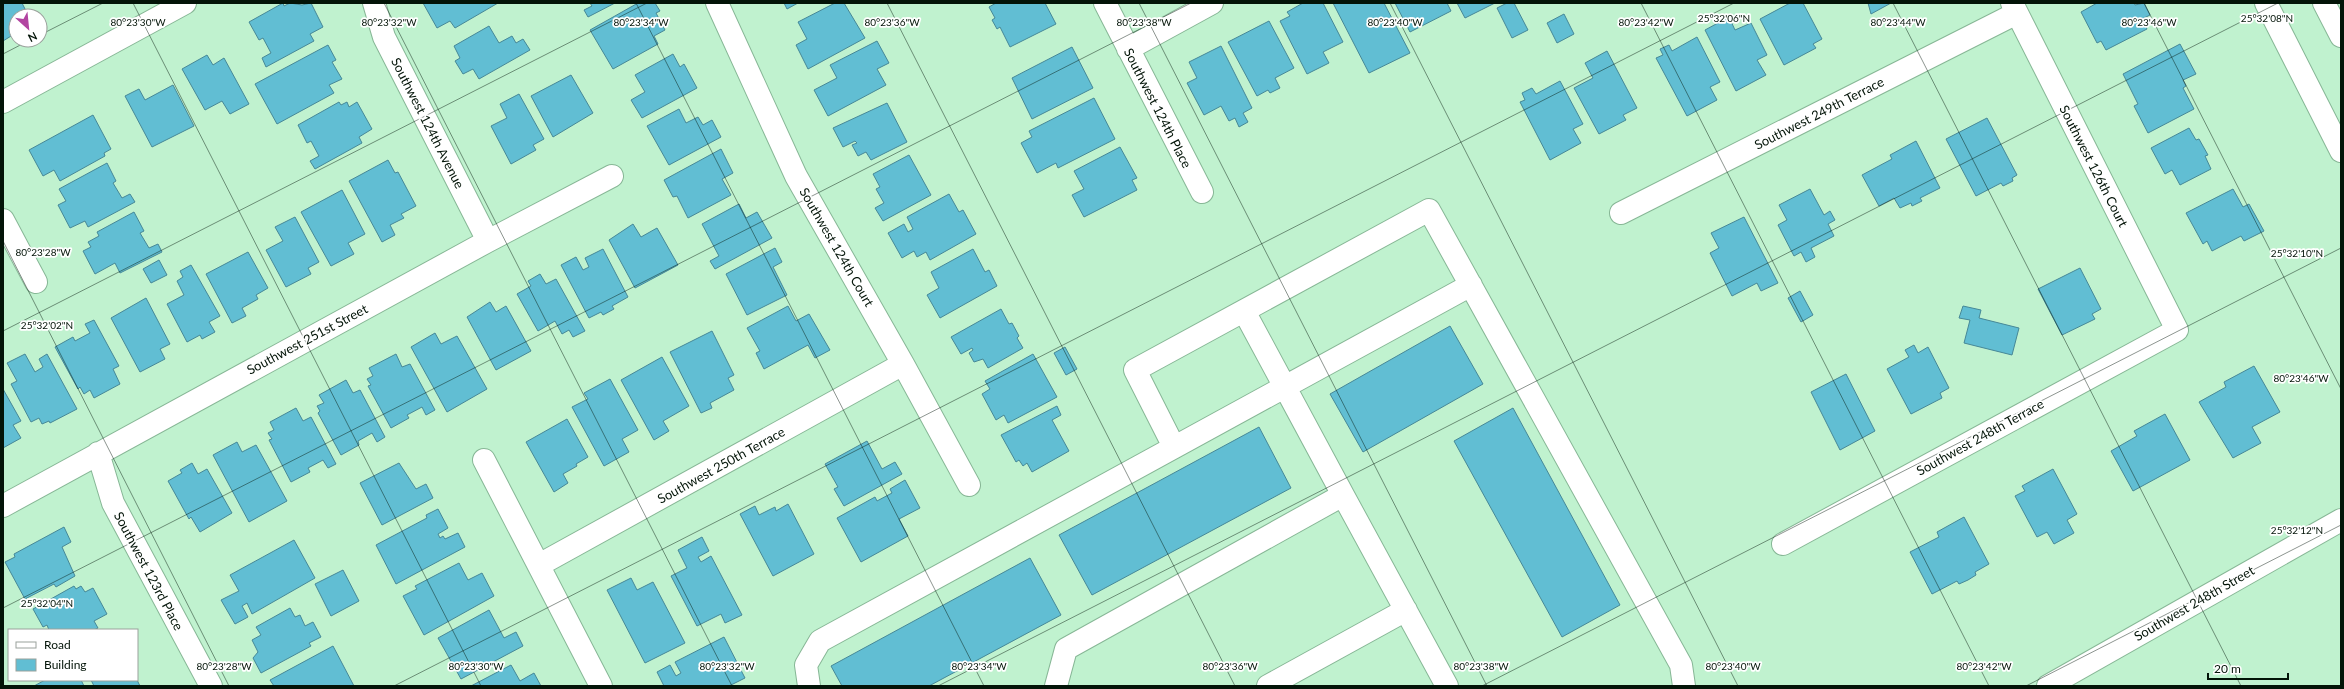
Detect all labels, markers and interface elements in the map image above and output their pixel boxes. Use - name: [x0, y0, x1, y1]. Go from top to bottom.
- north arrow: [8, 8, 48, 48]
- text: 25°32'06"N: [1698, 12, 1750, 24]
- text: 25°32'08"N: [2241, 12, 2293, 24]
- text: 80°23'30"W: [110, 16, 166, 28]
- text: 80°23'32"W: [361, 16, 417, 28]
- text: 80°23'34"W: [613, 16, 669, 28]
- text: 80°23'36"W: [864, 16, 920, 28]
- text: 80°23'38"W: [1116, 16, 1172, 28]
- text: 80°23'40"W: [1367, 16, 1423, 28]
- text: 80°23'42"W: [1618, 16, 1674, 28]
- text: 80°23'44"W: [1870, 16, 1926, 28]
- text: 80°23'46"W: [2121, 16, 2177, 28]
- text: N: [26, 30, 39, 45]
- street label: Southwest 124th Place: [1121, 45, 1195, 171]
- street label: Southwest 124th Avenue: [388, 55, 468, 191]
- street label: Southwest 249th Terrace: [1752, 73, 1887, 153]
- street label: Southwest 126th Court: [2056, 102, 2132, 230]
- street label: Southwest 124th Court: [796, 185, 878, 310]
- text: 80°23'28"W: [15, 246, 71, 258]
- text: 25°32'10"N: [2271, 247, 2323, 259]
- street label: Southwest 251st Street: [244, 300, 370, 378]
- text: 25°32'02"N: [21, 319, 73, 331]
- text: 80°23'46"W: [2273, 372, 2329, 384]
- street label: Southwest 248th Terrace: [1913, 395, 2047, 479]
- street label: Southwest 250th Terrace: [654, 423, 788, 507]
- street label: Southwest 123rd Place: [111, 509, 187, 633]
- text: 25°32'12"N: [2271, 524, 2323, 536]
- street label: Southwest 248th Street: [2131, 562, 2257, 644]
- text: 25°32'04"N: [21, 597, 73, 609]
- legend: [8, 629, 138, 681]
- text: Road: [44, 637, 71, 652]
- scale bar: [2208, 655, 2288, 681]
- text: Building: [44, 657, 87, 672]
- text: 80°23'28"W: [196, 660, 252, 672]
- text: 80°23'30"W: [448, 660, 504, 672]
- text: 80°23'32"W: [699, 660, 755, 672]
- text: 80°23'34"W: [951, 660, 1007, 672]
- text: 80°23'36"W: [1202, 660, 1258, 672]
- text: 80°23'38"W: [1453, 660, 1509, 672]
- text: 80°23'40"W: [1705, 660, 1761, 672]
- text: 80°23'42"W: [1956, 660, 2012, 672]
- text: 20 m: [2214, 661, 2241, 676]

